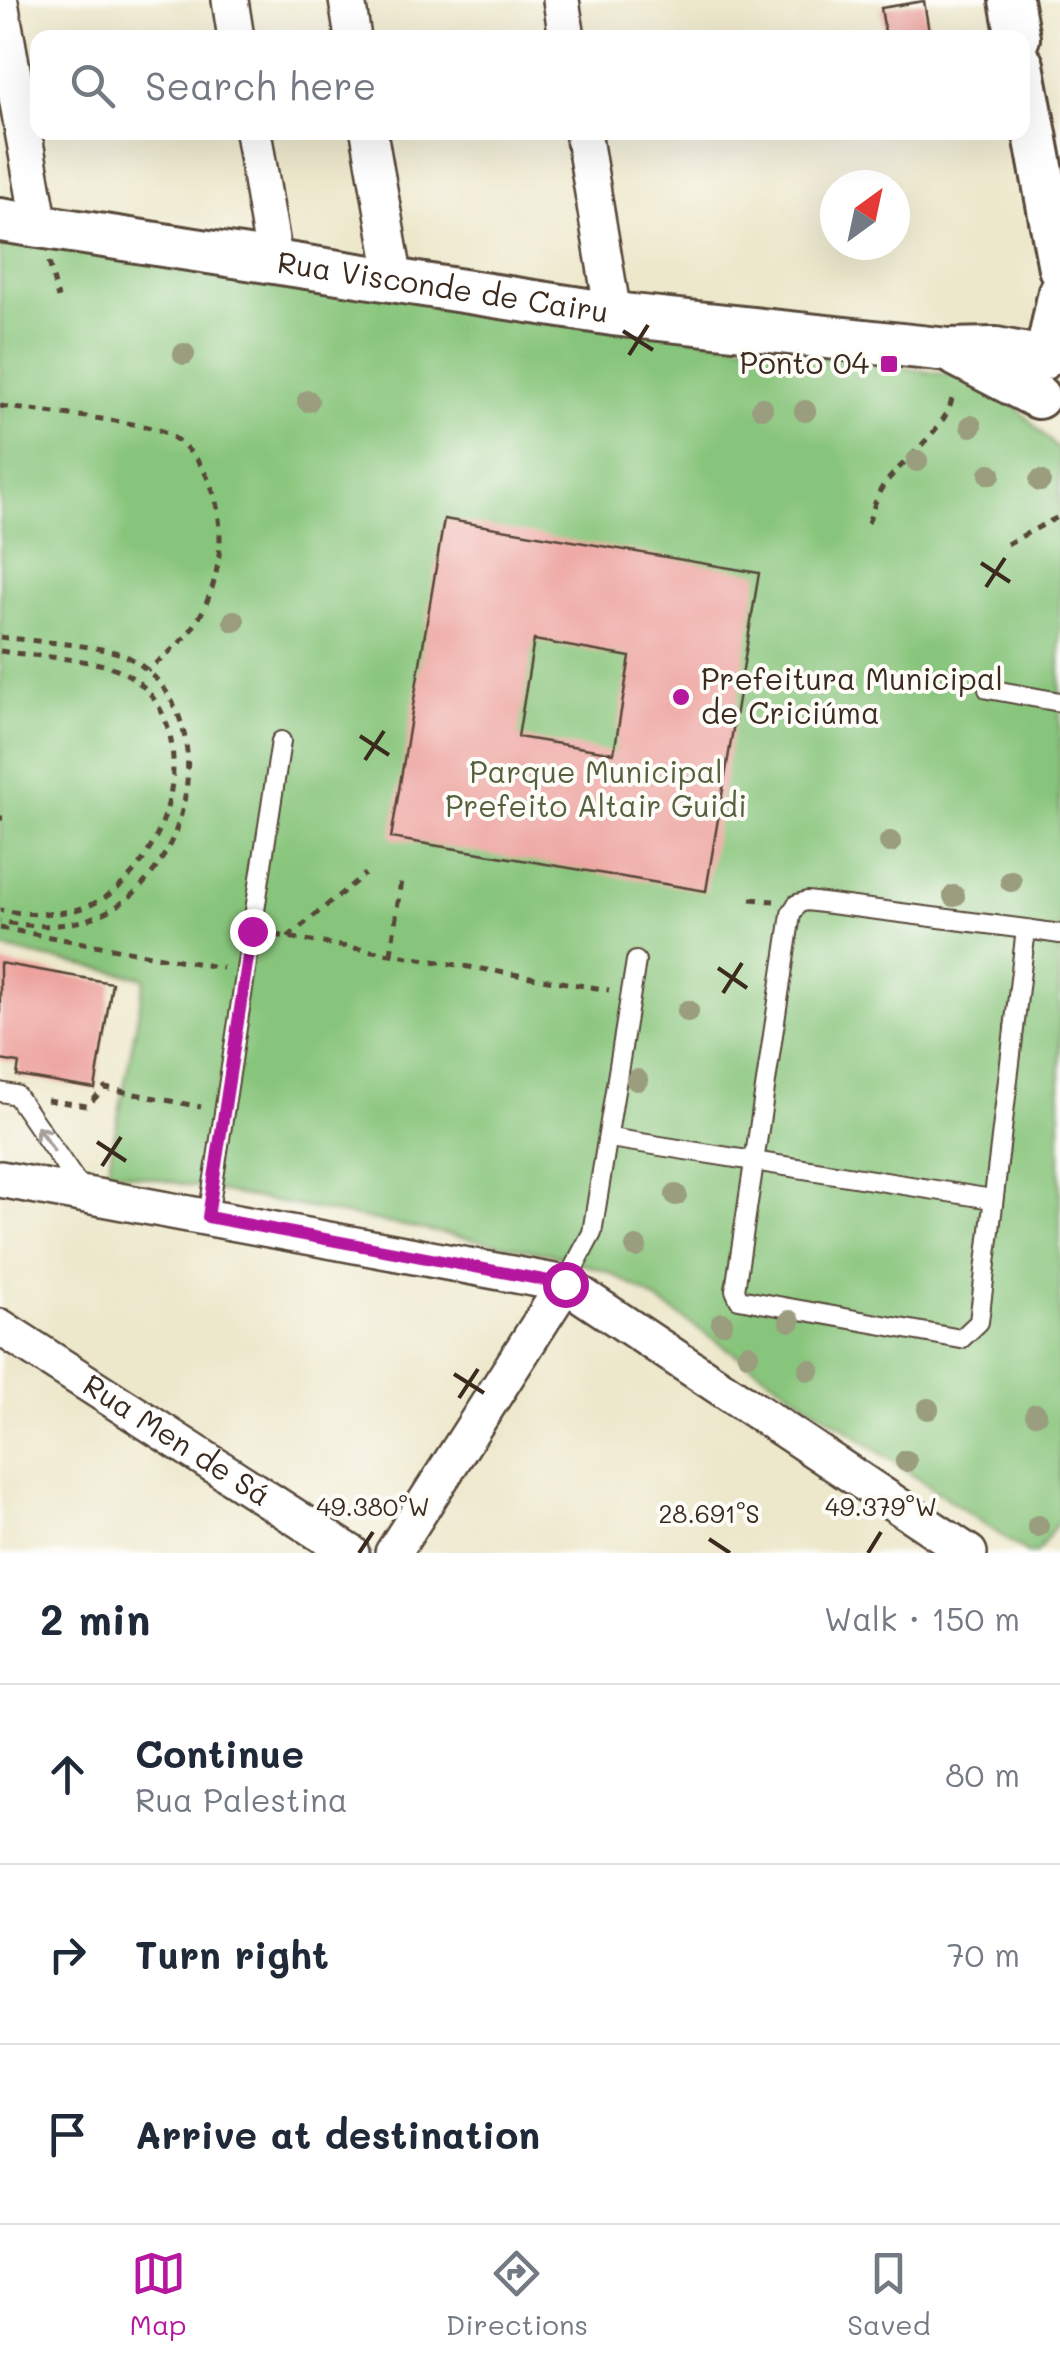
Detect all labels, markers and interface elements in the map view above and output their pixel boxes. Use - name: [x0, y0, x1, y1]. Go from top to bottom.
- search box: [30, 30, 1030, 140]
- icon: search: [65, 58, 120, 113]
- text: Search here: [145, 60, 376, 110]
- north arrow: [820, 170, 910, 260]
- street label: Rua Visconde de Cairu: [275, 241, 611, 331]
- place label: Ponto 04: [740, 342, 869, 382]
- marker: Ponto 04: [878, 353, 900, 375]
- place label: Prefeitura Municipal de Criciúma: [701, 658, 1003, 732]
- marker: Prefeitura Municipal de Criciúma: [670, 686, 692, 708]
- park label: Parque Municipal Prefeito Altair Guidi: [445, 751, 747, 825]
- route end: [230, 909, 276, 955]
- one-way arrow: [35, 1124, 56, 1152]
- route start: [543, 1262, 589, 1308]
- street label: Rua Men de Sá: [76, 1364, 279, 1514]
- text: 49.380°W: [316, 1490, 430, 1522]
- text: 49.379°W: [825, 1490, 937, 1522]
- text: 28.691°S: [658, 1497, 760, 1529]
- text: 2 min: [40, 1591, 150, 1646]
- text: Walk · 150 m: [824, 1597, 1020, 1639]
- text: Continue: [135, 1728, 304, 1778]
- icon: ahead: [40, 1747, 95, 1802]
- text: 80 m: [945, 1753, 1020, 1795]
- text: Rua Palestina: [135, 1778, 348, 1820]
- icon: right: [40, 1927, 95, 1982]
- text: Turn right: [135, 1929, 329, 1979]
- text: 70 m: [947, 1933, 1020, 1975]
- icon: arrive: [40, 2107, 95, 2162]
- text: Arrive at destination: [135, 2109, 540, 2159]
- tab: Map: [130, 2246, 187, 2342]
- tab: Directions: [446, 2246, 588, 2342]
- tab: Saved: [847, 2246, 930, 2342]

